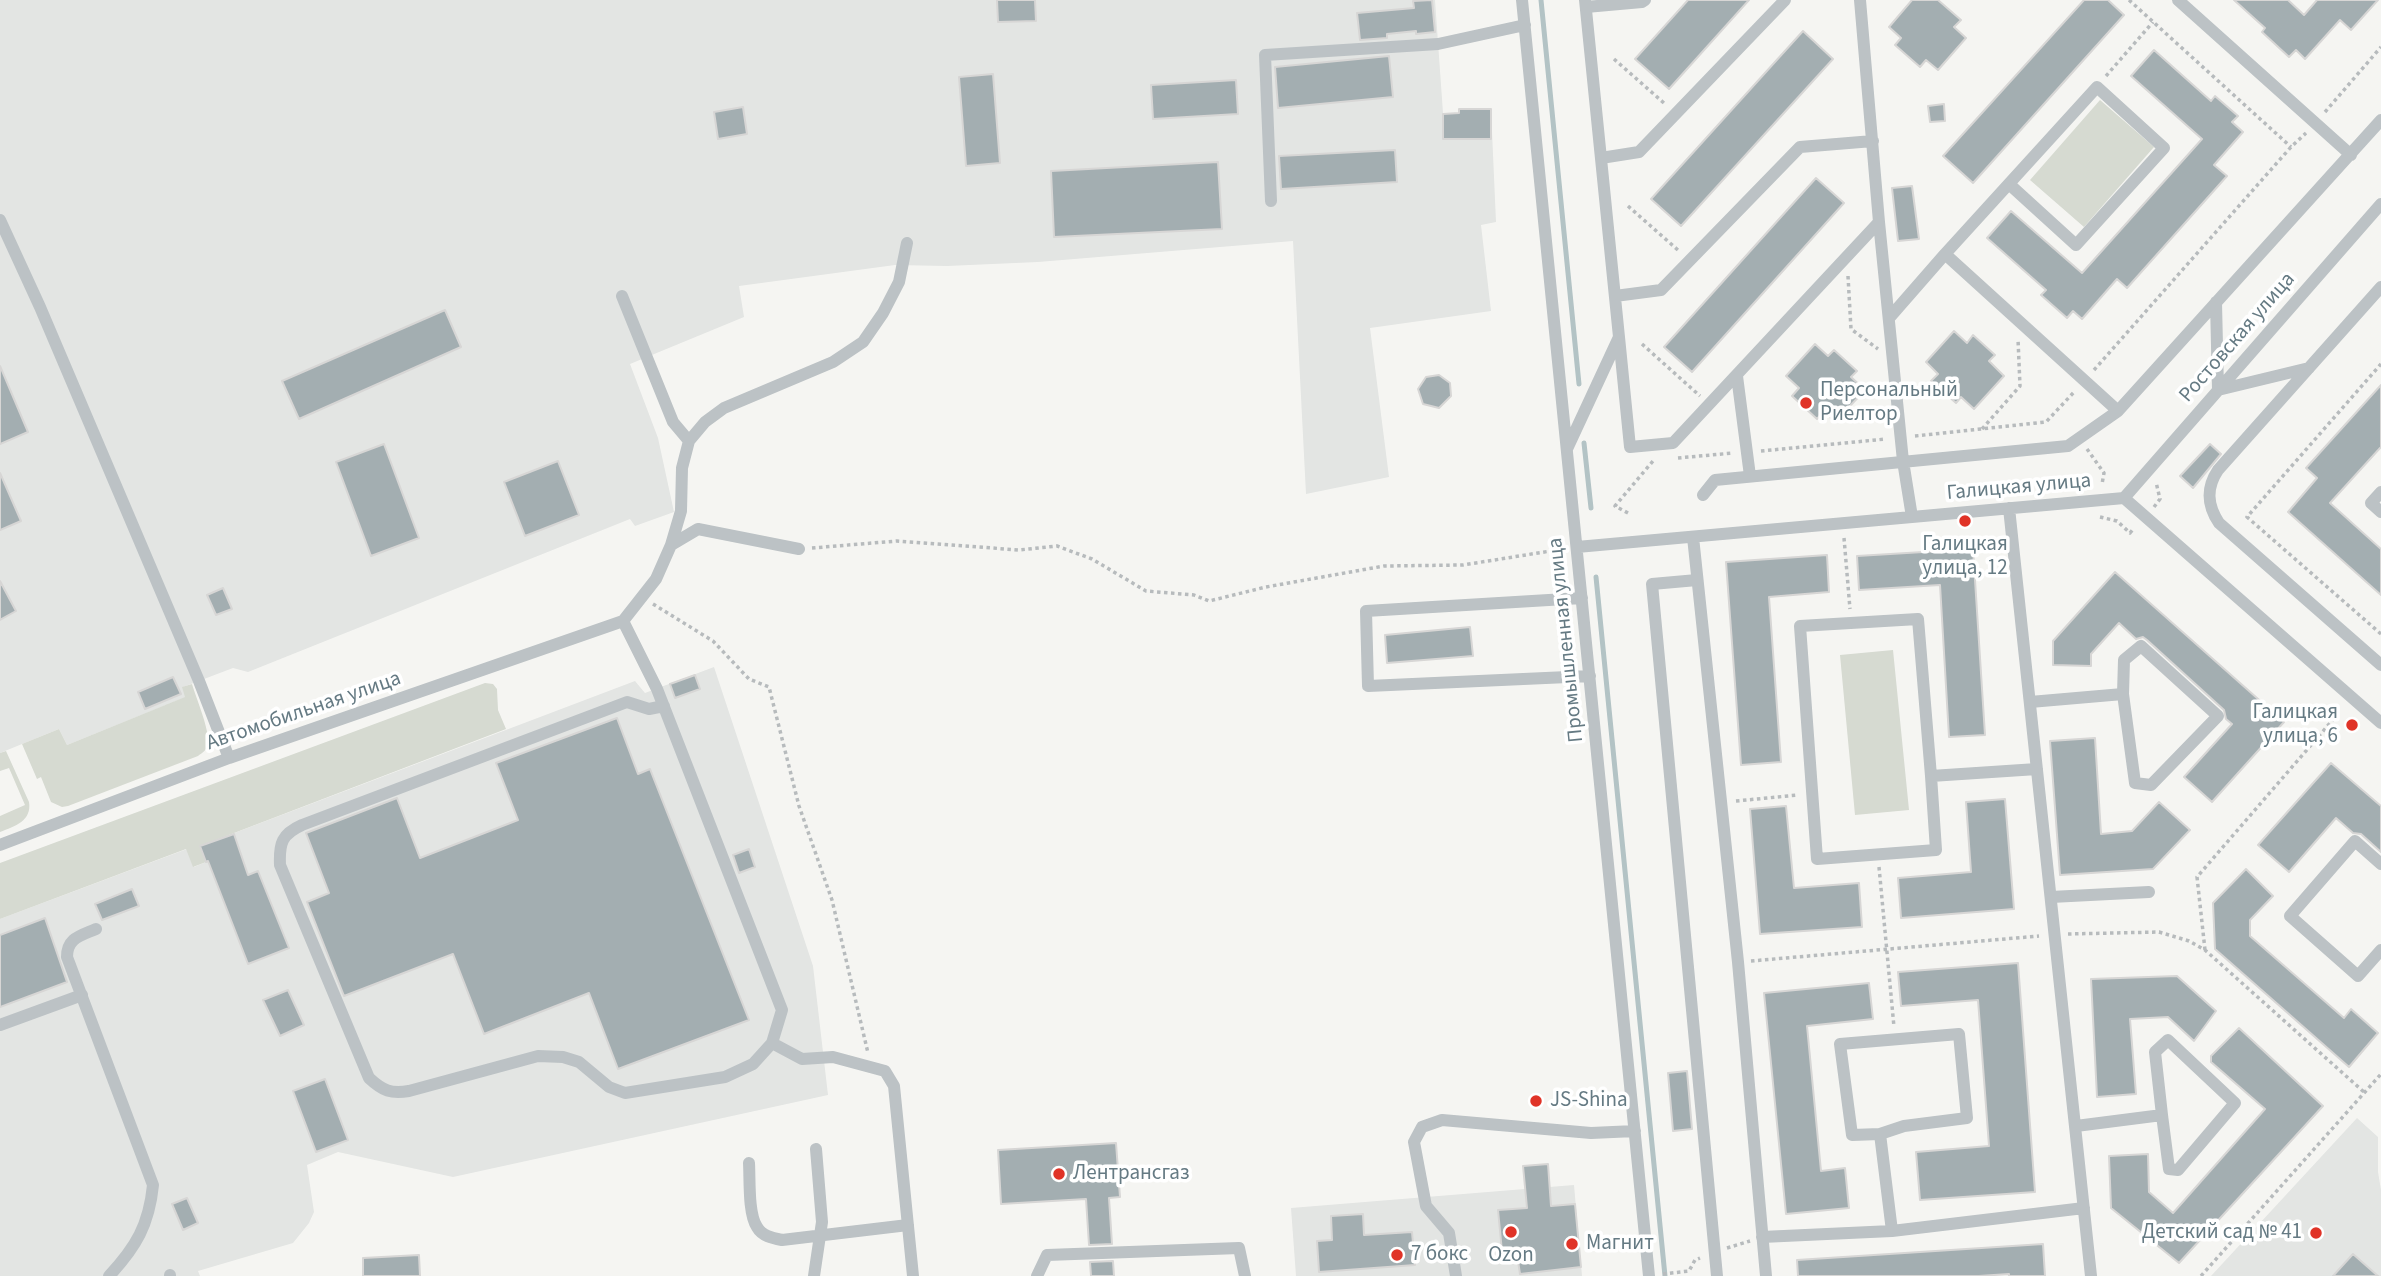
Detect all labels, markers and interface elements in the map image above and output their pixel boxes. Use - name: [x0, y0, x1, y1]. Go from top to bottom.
- street label: Ростовская улица: [2175, 268, 2301, 408]
- place label: Персональный Риелтор: [1820, 378, 1958, 428]
- marker: Персональный Риелтор: [1798, 395, 1814, 411]
- street label: Галицкая улица: [1946, 469, 2092, 507]
- marker: Галицкая улица, 12: [1957, 513, 1973, 529]
- place label: Галицкая улица, 12: [1922, 532, 2008, 582]
- street label: Промышленная улица: [1544, 536, 1590, 744]
- street label: Автомобильная улица: [203, 667, 405, 757]
- place label: Галицкая улица, 6: [2253, 700, 2338, 750]
- marker: Галицкая улица, 6: [2344, 717, 2360, 733]
- place label: JS-Shina: [1550, 1088, 1628, 1114]
- marker: JS-Shina: [1528, 1093, 1544, 1109]
- place label: Лентрансгаз: [1073, 1161, 1190, 1187]
- marker: Лентрансгаз: [1051, 1166, 1067, 1182]
- place label: Детский сад № 41: [2142, 1220, 2302, 1246]
- marker: Ozon: [1503, 1224, 1519, 1240]
- marker: Детский сад № 41: [2308, 1225, 2324, 1241]
- place label: Магнит: [1586, 1231, 1654, 1257]
- marker: Магнит: [1564, 1236, 1580, 1252]
- place label: 7 бокс: [1411, 1242, 1468, 1268]
- place label: Ozon: [1488, 1243, 1534, 1269]
- marker: 7 бокс: [1389, 1247, 1405, 1263]

